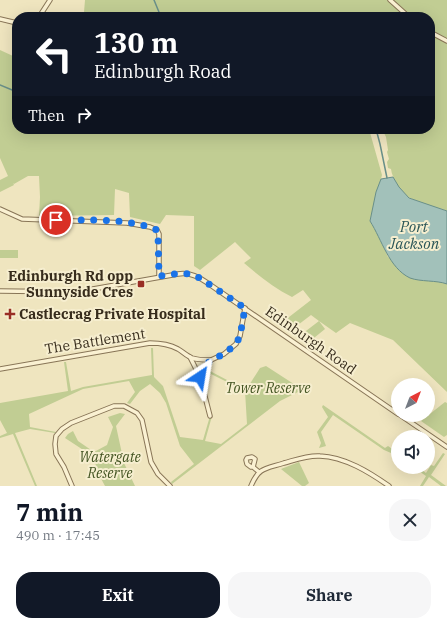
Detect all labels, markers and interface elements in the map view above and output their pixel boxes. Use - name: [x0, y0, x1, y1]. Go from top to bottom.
- text: 130 m: [94, 24, 178, 61]
- icon: left: [28, 28, 80, 80]
- text: Edinburgh Road: [94, 60, 231, 83]
- icon: right: [73, 104, 95, 126]
- text: Then: [28, 106, 65, 125]
- pin: [39, 203, 73, 237]
- icon: arrive: [45, 209, 67, 231]
- water label: Port Jackson: [388, 217, 440, 253]
- place label: Edinburgh Rd opp Sunnyside Cres: [8, 267, 133, 301]
- marker: Edinburgh Rd opp Sunnyside Cres: [136, 279, 146, 289]
- street label: Edinburgh Road: [262, 302, 360, 378]
- place label: Castlecrag Private Hospital: [19, 305, 206, 323]
- marker: Castlecrag Private Hospital: [4, 308, 16, 320]
- street label: The Battlement: [43, 324, 147, 358]
- position arrow: [179, 356, 221, 398]
- north arrow: [391, 378, 435, 422]
- map controls: [391, 378, 435, 474]
- park label: Tower Reserve: [226, 379, 311, 397]
- button: sound: [391, 430, 435, 474]
- park label: Watergate Reserve: [79, 448, 142, 482]
- text: 7 min: [16, 496, 83, 528]
- button: close: [389, 499, 431, 541]
- text: 490 m · 17:45: [16, 527, 100, 544]
- button: Exit: [16, 572, 220, 618]
- button: Share: [228, 572, 431, 618]

